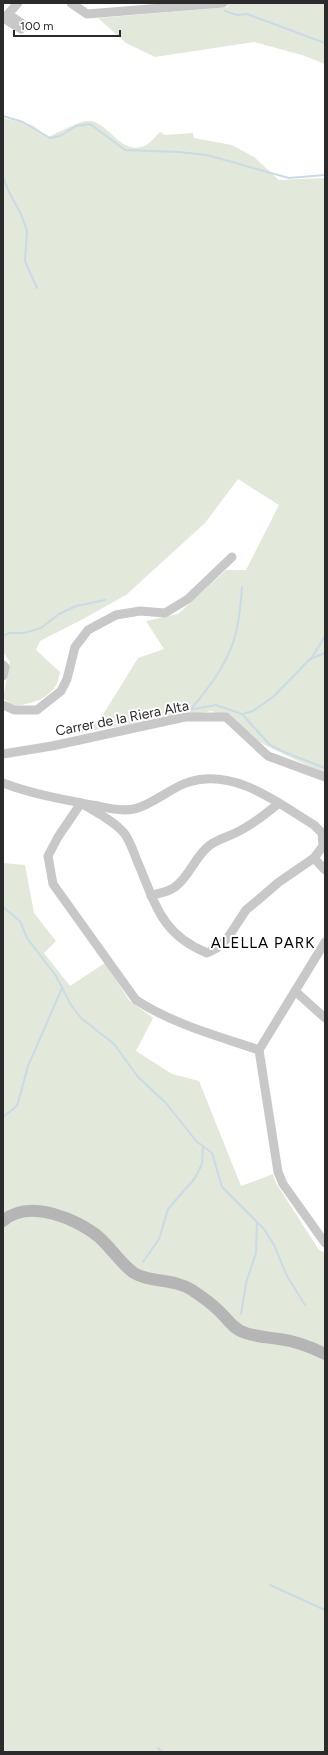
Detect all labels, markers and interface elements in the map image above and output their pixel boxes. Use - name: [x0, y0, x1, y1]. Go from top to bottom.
- scale bar: [14, 12, 120, 38]
- text: 100 m: [20, 19, 54, 33]
- street label: Carrer de la Riera Alta: [54, 697, 190, 740]
- district label: ALELLA PARK: [211, 934, 315, 952]

